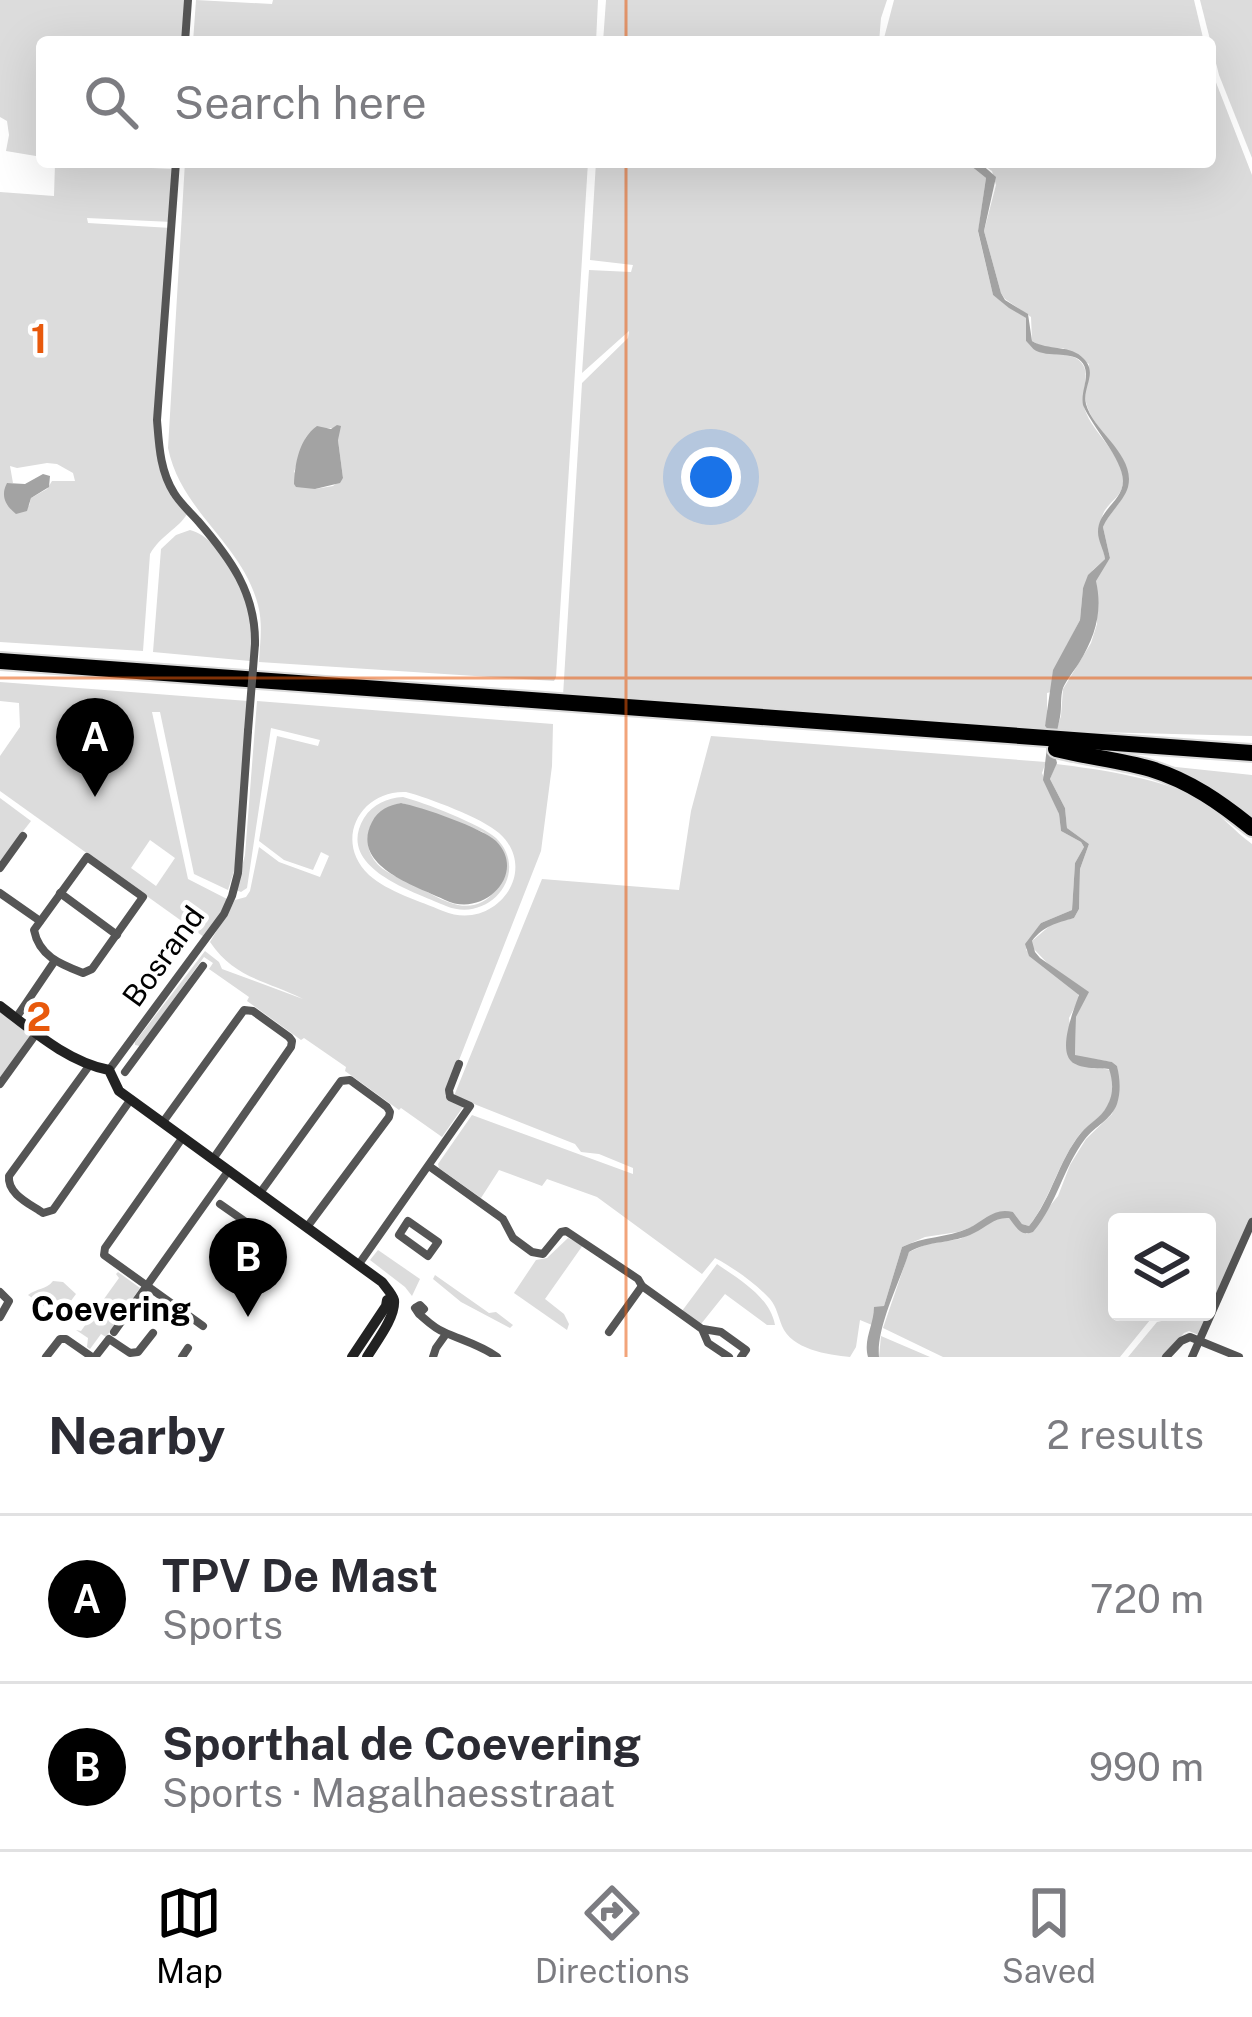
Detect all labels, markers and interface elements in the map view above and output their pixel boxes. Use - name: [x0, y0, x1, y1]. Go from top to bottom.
- search box: [36, 36, 1216, 168]
- icon: search: [78, 69, 144, 135]
- text: Search here: [174, 76, 427, 129]
- text: 1: [31, 316, 47, 362]
- your location: [681, 447, 741, 507]
- pin: A: [56, 698, 134, 797]
- street label: Bosrand: [115, 899, 211, 1013]
- text: 2: [27, 994, 51, 1040]
- map controls: [1108, 1213, 1216, 1321]
- button: layers: [1108, 1213, 1216, 1321]
- pin: B: [209, 1218, 287, 1317]
- district label: Coevering: [31, 1290, 191, 1328]
- text: Nearby: [48, 1406, 225, 1465]
- text: 2 results: [1047, 1412, 1204, 1458]
- text: TPV De Mast: [162, 1549, 438, 1602]
- text: A: [73, 1576, 101, 1622]
- text: 720 m: [1090, 1576, 1204, 1622]
- text: Sports: [162, 1602, 283, 1648]
- text: Sporthal de Coevering: [162, 1717, 641, 1770]
- text: B: [74, 1744, 100, 1790]
- text: 990 m: [1089, 1744, 1204, 1790]
- text: Sports · Magalhaesstraat: [162, 1770, 615, 1816]
- tab: Map: [156, 1880, 223, 1990]
- tab: Directions: [535, 1880, 690, 1990]
- tab: Saved: [1002, 1880, 1096, 1990]

